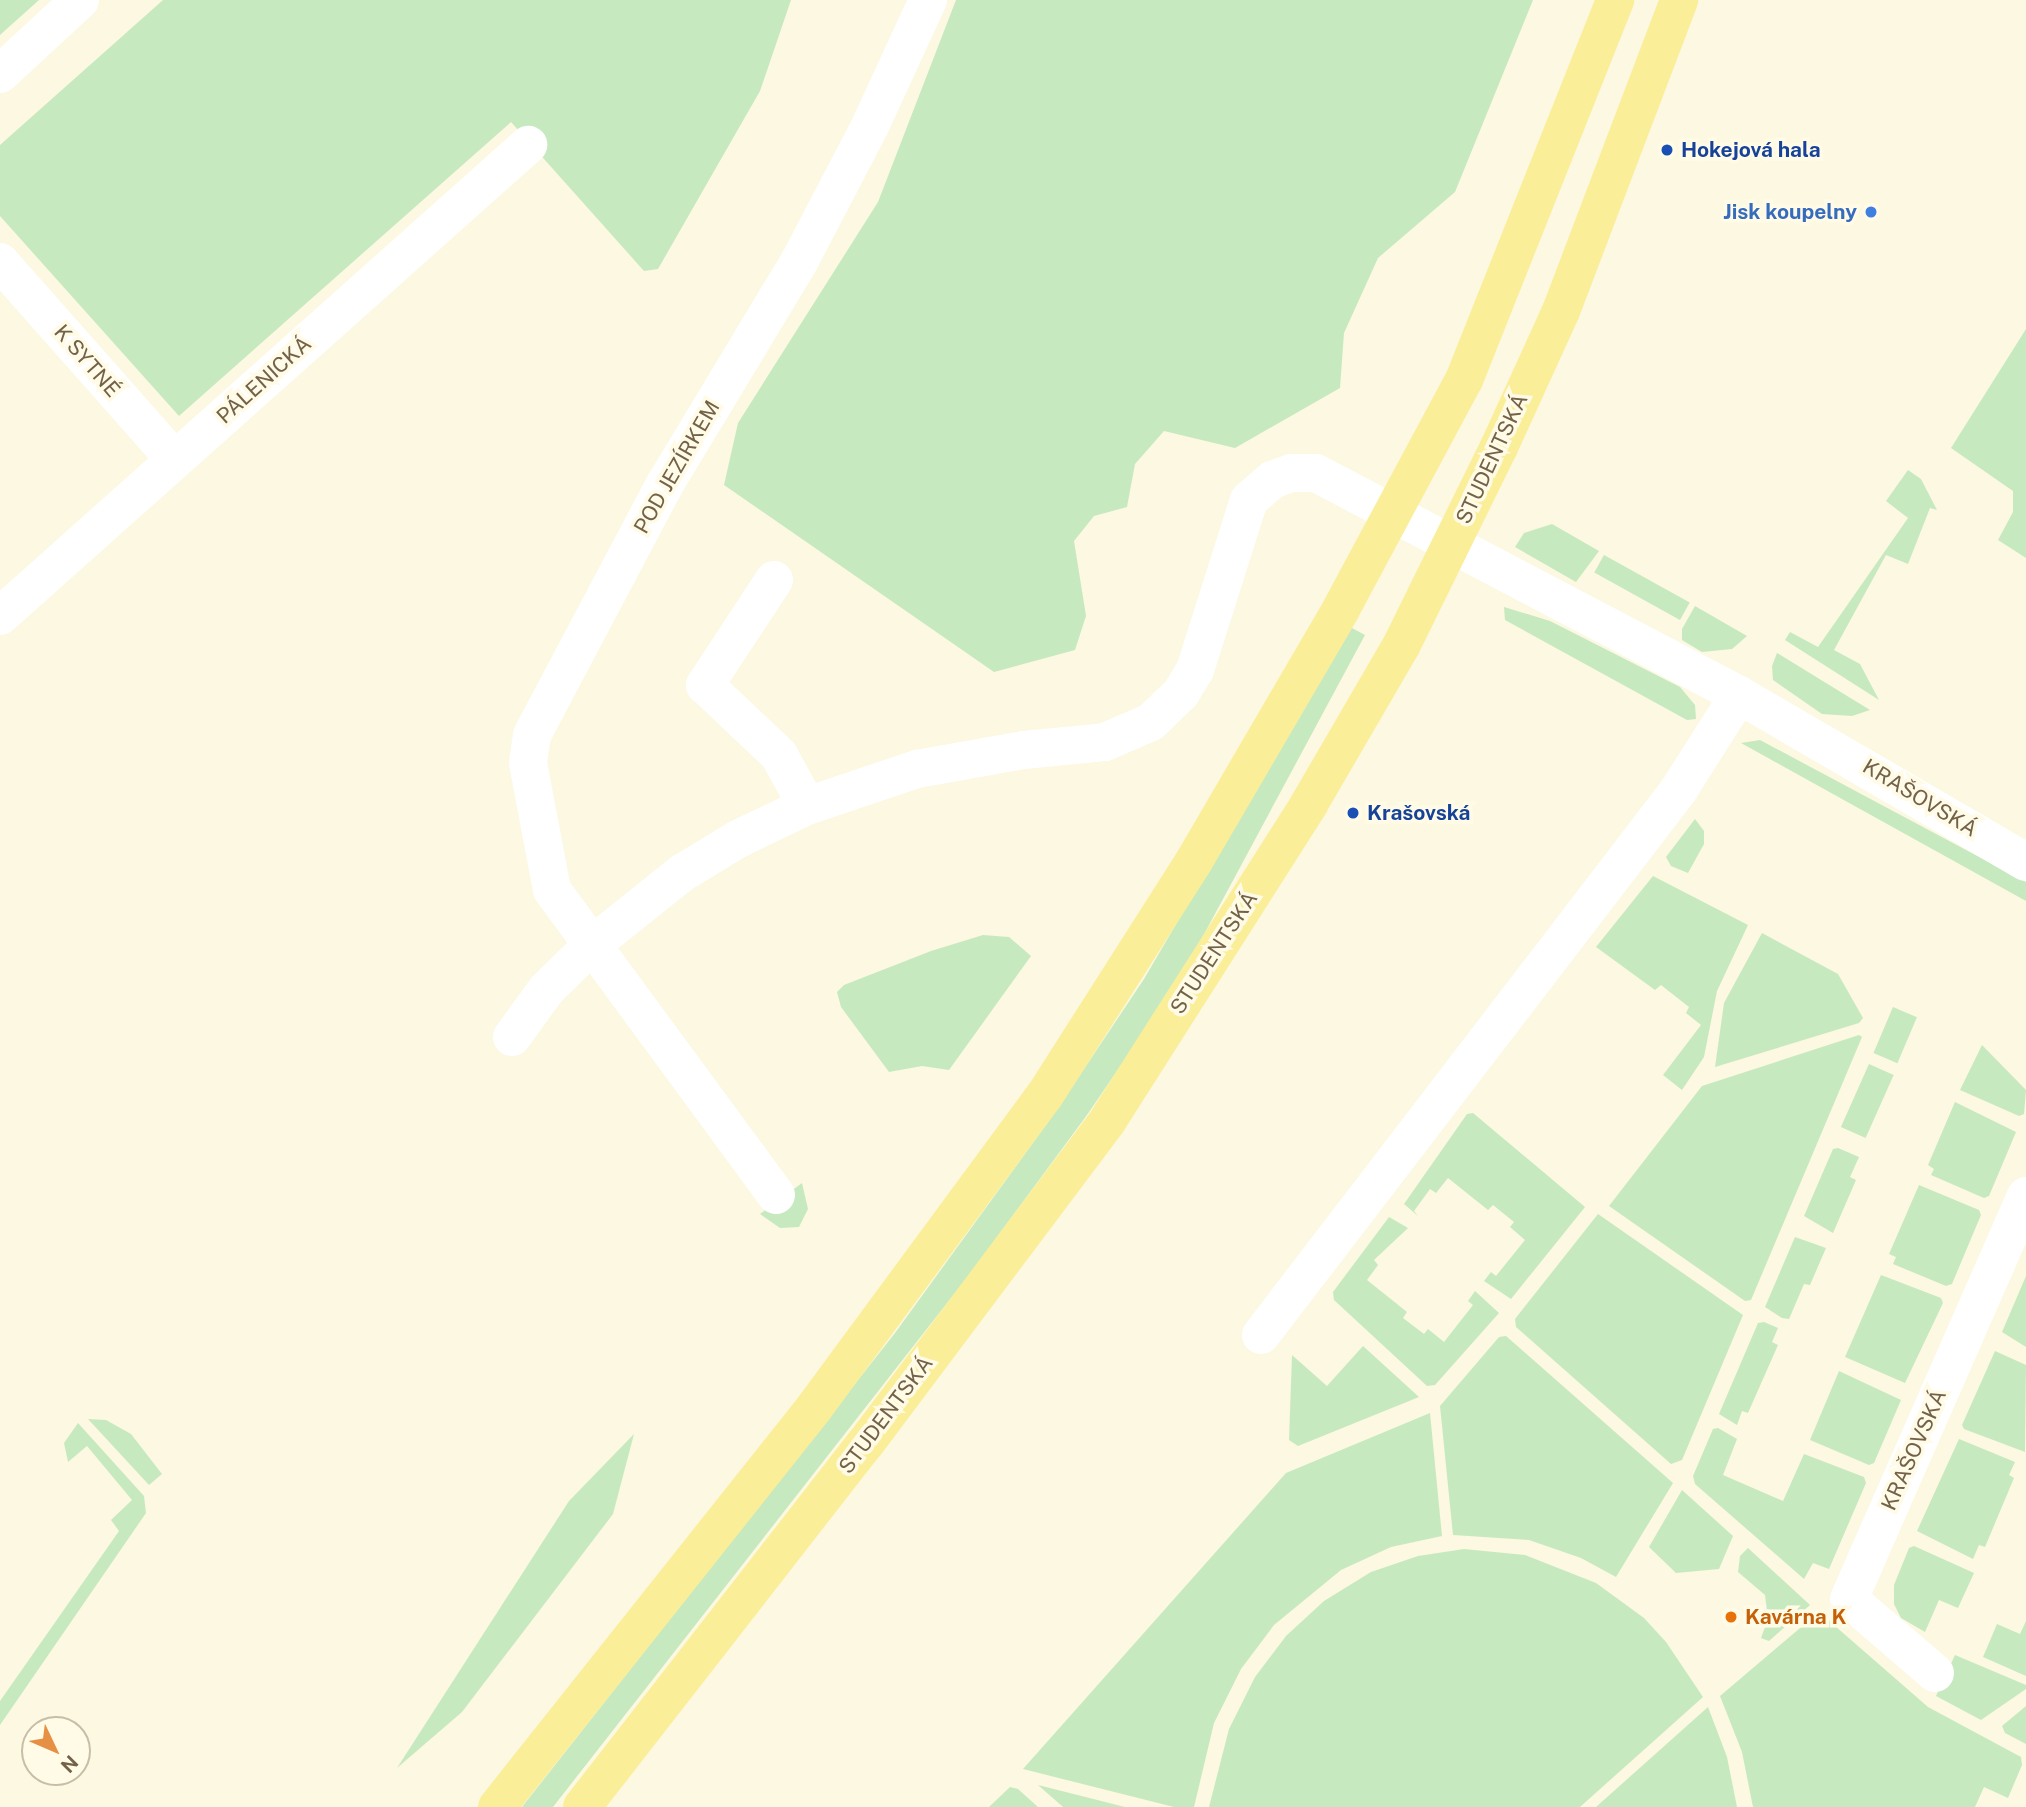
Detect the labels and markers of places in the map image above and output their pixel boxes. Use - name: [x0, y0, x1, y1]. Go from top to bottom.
- place label: Hokejová hala: [1681, 137, 1821, 163]
- marker: Hokejová hala: [1659, 142, 1675, 158]
- place label: Jisk koupelny: [1723, 199, 1857, 225]
- marker: Jisk koupelny: [1863, 204, 1879, 220]
- place label: Krašovská: [1367, 800, 1470, 826]
- marker: Krašovská: [1345, 805, 1361, 821]
- place label: Kavárna K: [1745, 1604, 1846, 1630]
- marker: Kavárna K: [1723, 1609, 1739, 1625]

